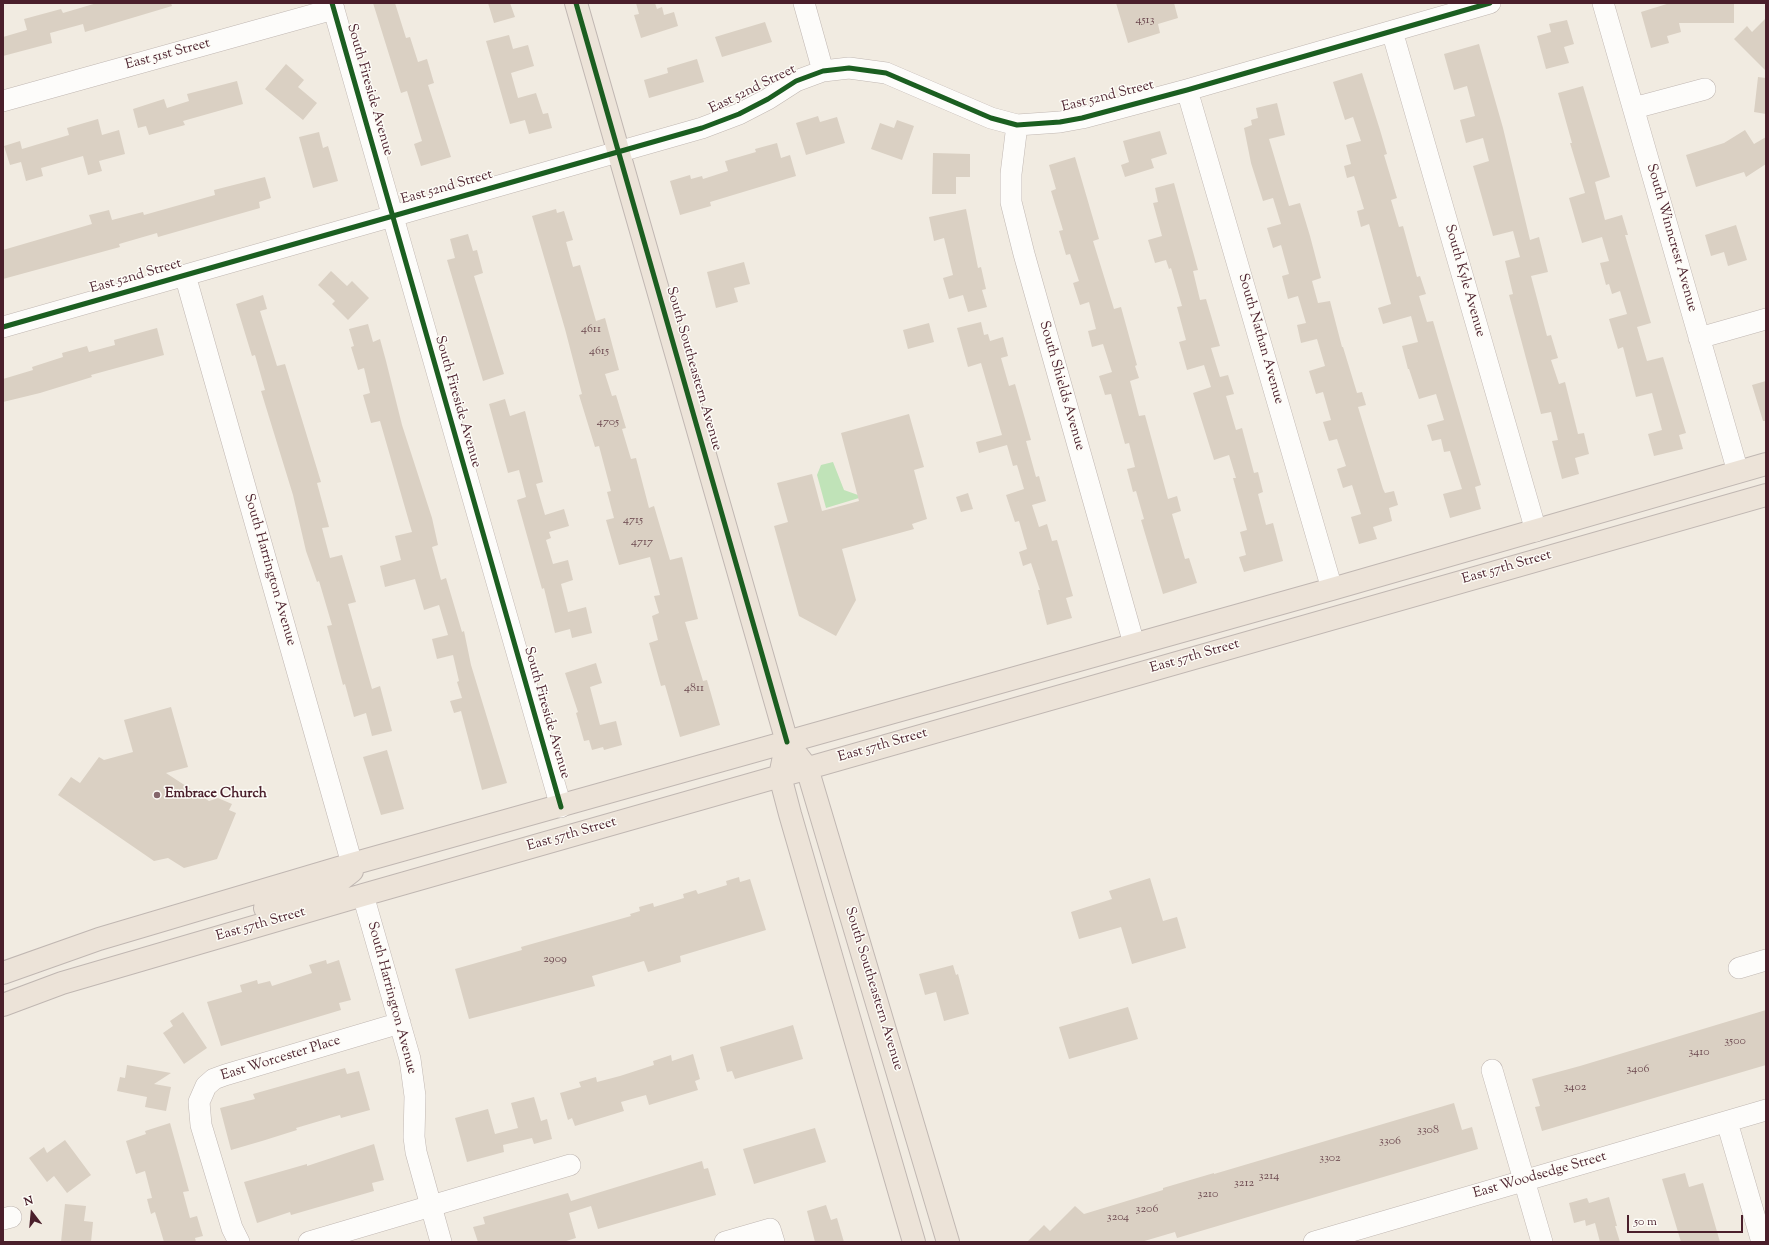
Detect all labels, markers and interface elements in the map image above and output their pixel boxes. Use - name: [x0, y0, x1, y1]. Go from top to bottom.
- house number: 4513: [1135, 14, 1155, 28]
- street label: South Fireside Avenue: [342, 22, 396, 158]
- street label: East 51st Street: [124, 36, 212, 74]
- street label: East 52nd Street: [707, 62, 799, 118]
- street label: East 52nd Street: [1060, 77, 1156, 117]
- street label: South Winncrest Avenue: [1642, 162, 1700, 314]
- street label: East 52nd Street: [399, 167, 495, 209]
- street label: South Kyle Avenue: [1440, 223, 1488, 339]
- street label: East 52nd Street: [88, 256, 184, 298]
- street label: South Nathan Avenue: [1233, 272, 1287, 406]
- street label: South Southeastern Avenue: [661, 285, 725, 453]
- street label: South Shields Avenue: [1034, 319, 1088, 453]
- house number: 4611: [581, 323, 601, 337]
- street label: South Fireside Avenue: [430, 334, 484, 470]
- house number: 4615: [589, 345, 609, 359]
- house number: 4705: [597, 416, 619, 430]
- street label: South Harrington Avenue: [239, 492, 299, 648]
- house number: 4715: [623, 514, 643, 528]
- house number: 4717: [631, 536, 653, 550]
- street label: East 57th Street: [1460, 547, 1554, 589]
- street label: East 57th Street: [1148, 636, 1242, 678]
- street label: South Fireside Avenue: [519, 645, 573, 781]
- house number: 4811: [684, 682, 704, 696]
- street label: East 57th Street: [836, 725, 930, 767]
- place label: Embrace Church: [165, 787, 267, 803]
- marker: Embrace Church: [152, 790, 162, 800]
- street label: East 57th Street: [525, 814, 619, 856]
- street label: East 57th Street: [214, 904, 308, 946]
- street label: South Southeastern Avenue: [840, 905, 906, 1073]
- street label: South Harrington Avenue: [363, 920, 419, 1076]
- house number: 2909: [543, 953, 567, 967]
- street label: East Worcester Place: [219, 1033, 343, 1085]
- house number: 3500: [1724, 1035, 1746, 1049]
- house number: 3410: [1688, 1046, 1710, 1060]
- house number: 3406: [1626, 1063, 1650, 1077]
- house number: 3402: [1564, 1081, 1586, 1095]
- house number: 3308: [1417, 1124, 1439, 1138]
- house number: 3306: [1379, 1135, 1401, 1149]
- street label: East Woodsedge Street: [1471, 1149, 1609, 1203]
- house number: 3302: [1319, 1152, 1341, 1166]
- house number: 3214: [1259, 1170, 1279, 1184]
- house number: 3212: [1234, 1177, 1254, 1191]
- house number: 3210: [1198, 1188, 1218, 1202]
- north arrow: [12, 1193, 52, 1233]
- text: N: [22, 1193, 35, 1210]
- house number: 3206: [1136, 1203, 1158, 1217]
- scale bar: [1629, 1207, 1745, 1233]
- house number: 3204: [1107, 1211, 1129, 1225]
- text: 50 m: [1634, 1213, 1657, 1231]

